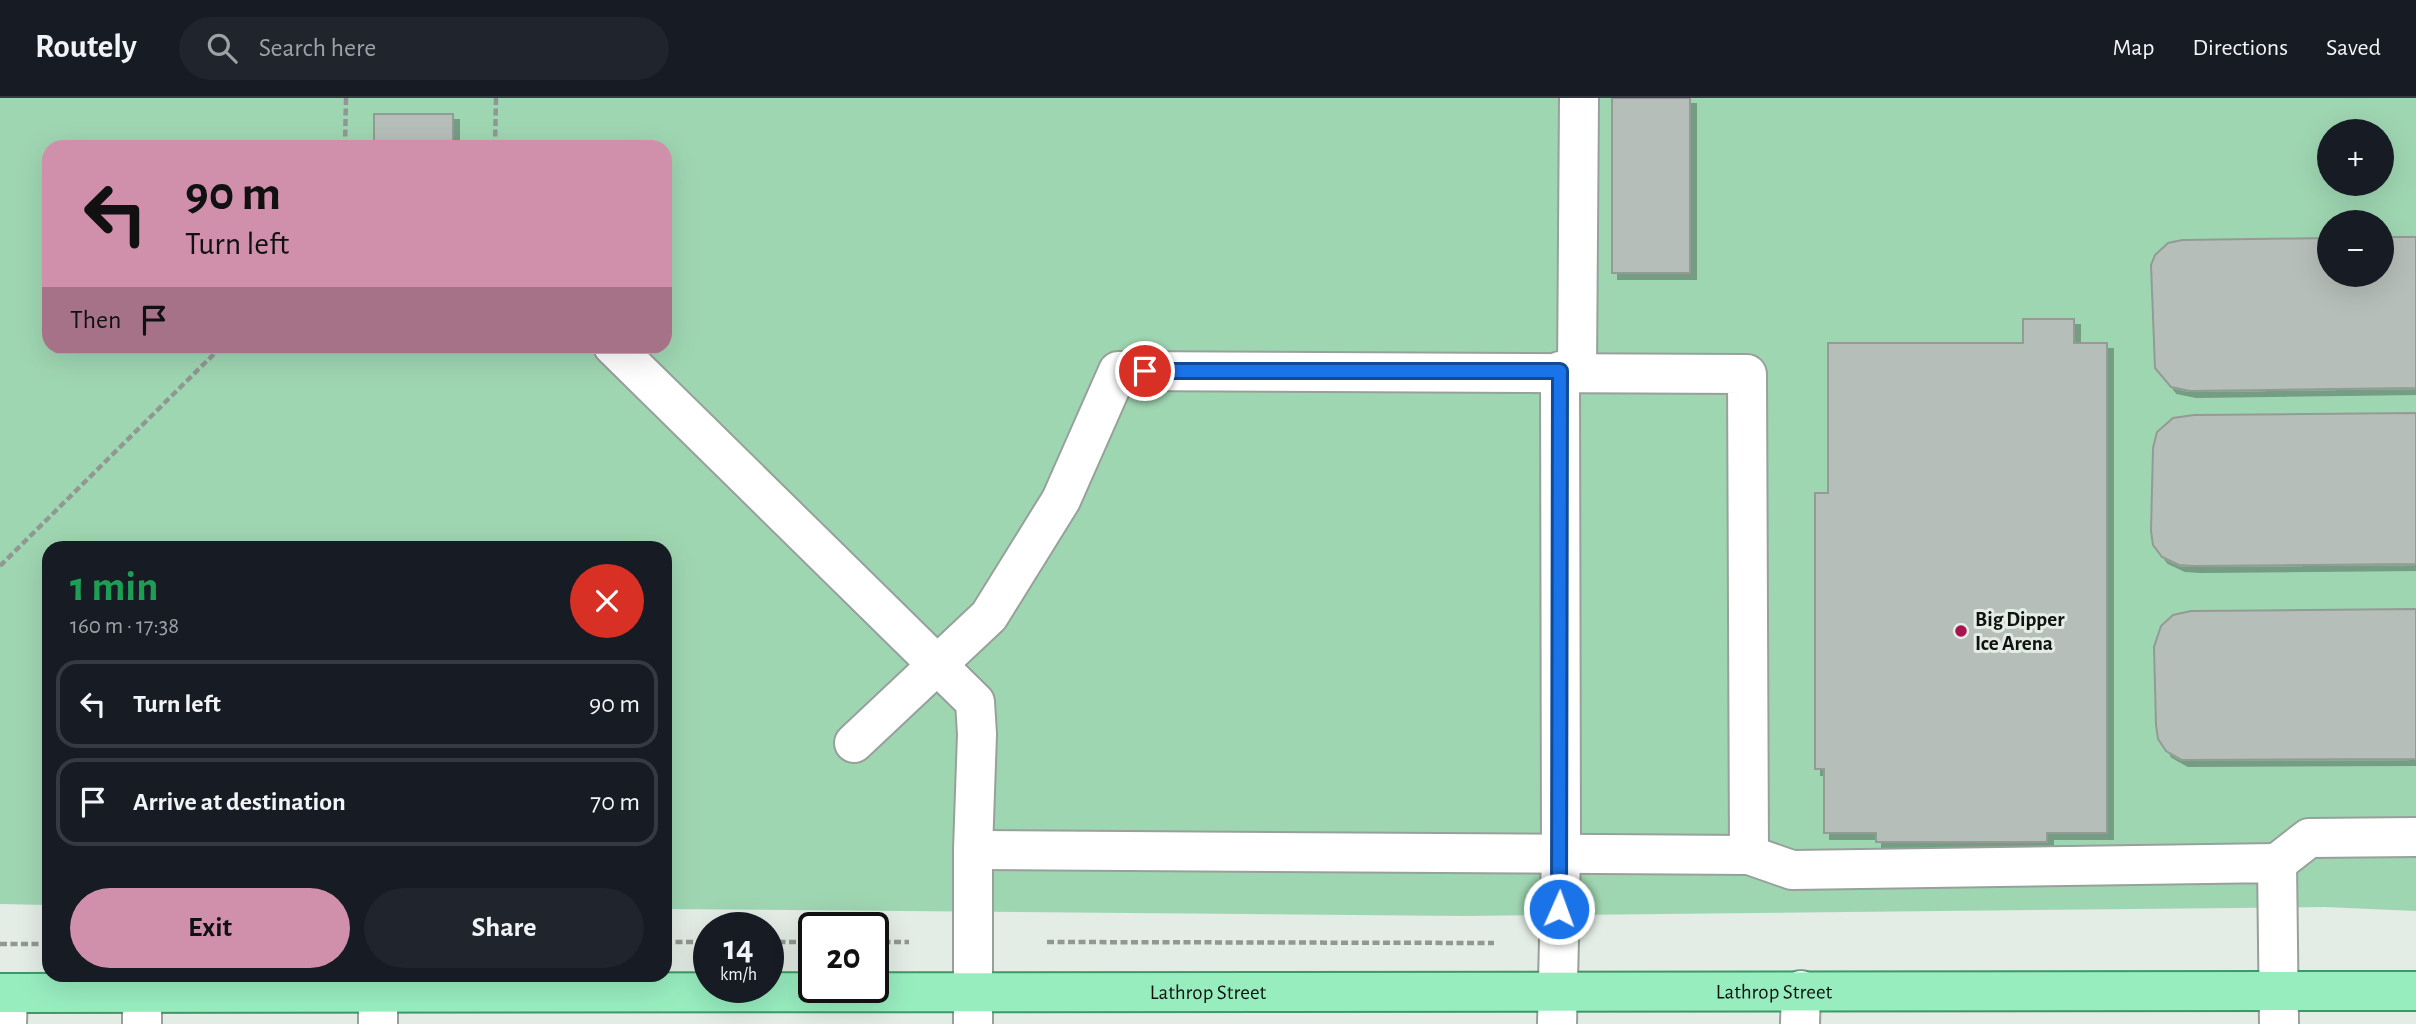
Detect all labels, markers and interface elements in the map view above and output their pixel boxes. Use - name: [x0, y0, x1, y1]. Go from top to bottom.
- search box: [179, 17, 669, 80]
- icon: search: [203, 29, 241, 67]
- text: Routely: [35, 31, 137, 64]
- text: Search here: [259, 35, 376, 61]
- text: Map: [2112, 36, 2154, 60]
- text: Directions: [2192, 36, 2288, 60]
- text: Saved: [2326, 36, 2381, 60]
- map controls: [2317, 119, 2394, 287]
- button: +: [2317, 119, 2394, 196]
- icon: left: [70, 168, 161, 259]
- text: 90 m: [185, 170, 281, 219]
- button: −: [2317, 210, 2394, 287]
- text: Turn left: [185, 228, 289, 260]
- icon: arrive: [135, 301, 173, 339]
- text: Then: [70, 307, 121, 333]
- pin: [1115, 341, 1175, 401]
- icon: arrive: [1126, 352, 1164, 390]
- button: close: [570, 564, 644, 638]
- text: 1 min: [70, 566, 159, 608]
- place label: Big Dipper Ice Arena: [1975, 609, 2065, 654]
- text: 160 m · 17:38: [70, 615, 179, 638]
- marker: Big Dipper Ice Arena: [1953, 623, 1969, 639]
- icon: left: [74, 685, 112, 723]
- text: Turn left: [133, 691, 221, 717]
- text: 90 m: [589, 691, 640, 717]
- icon: arrive: [74, 783, 112, 821]
- text: Arrive at destination: [133, 789, 346, 815]
- text: 70 m: [590, 789, 640, 815]
- position arrow: [1522, 872, 1596, 946]
- button: Exit: [70, 888, 350, 968]
- button: Share: [364, 888, 644, 968]
- speed limit sign: 20: [798, 912, 889, 1003]
- text: 14: [723, 931, 754, 966]
- text: km/h: [720, 966, 757, 984]
- street label: Lathrop Street: [1150, 981, 1267, 1003]
- street label: Lathrop Street: [1716, 981, 1833, 1002]

